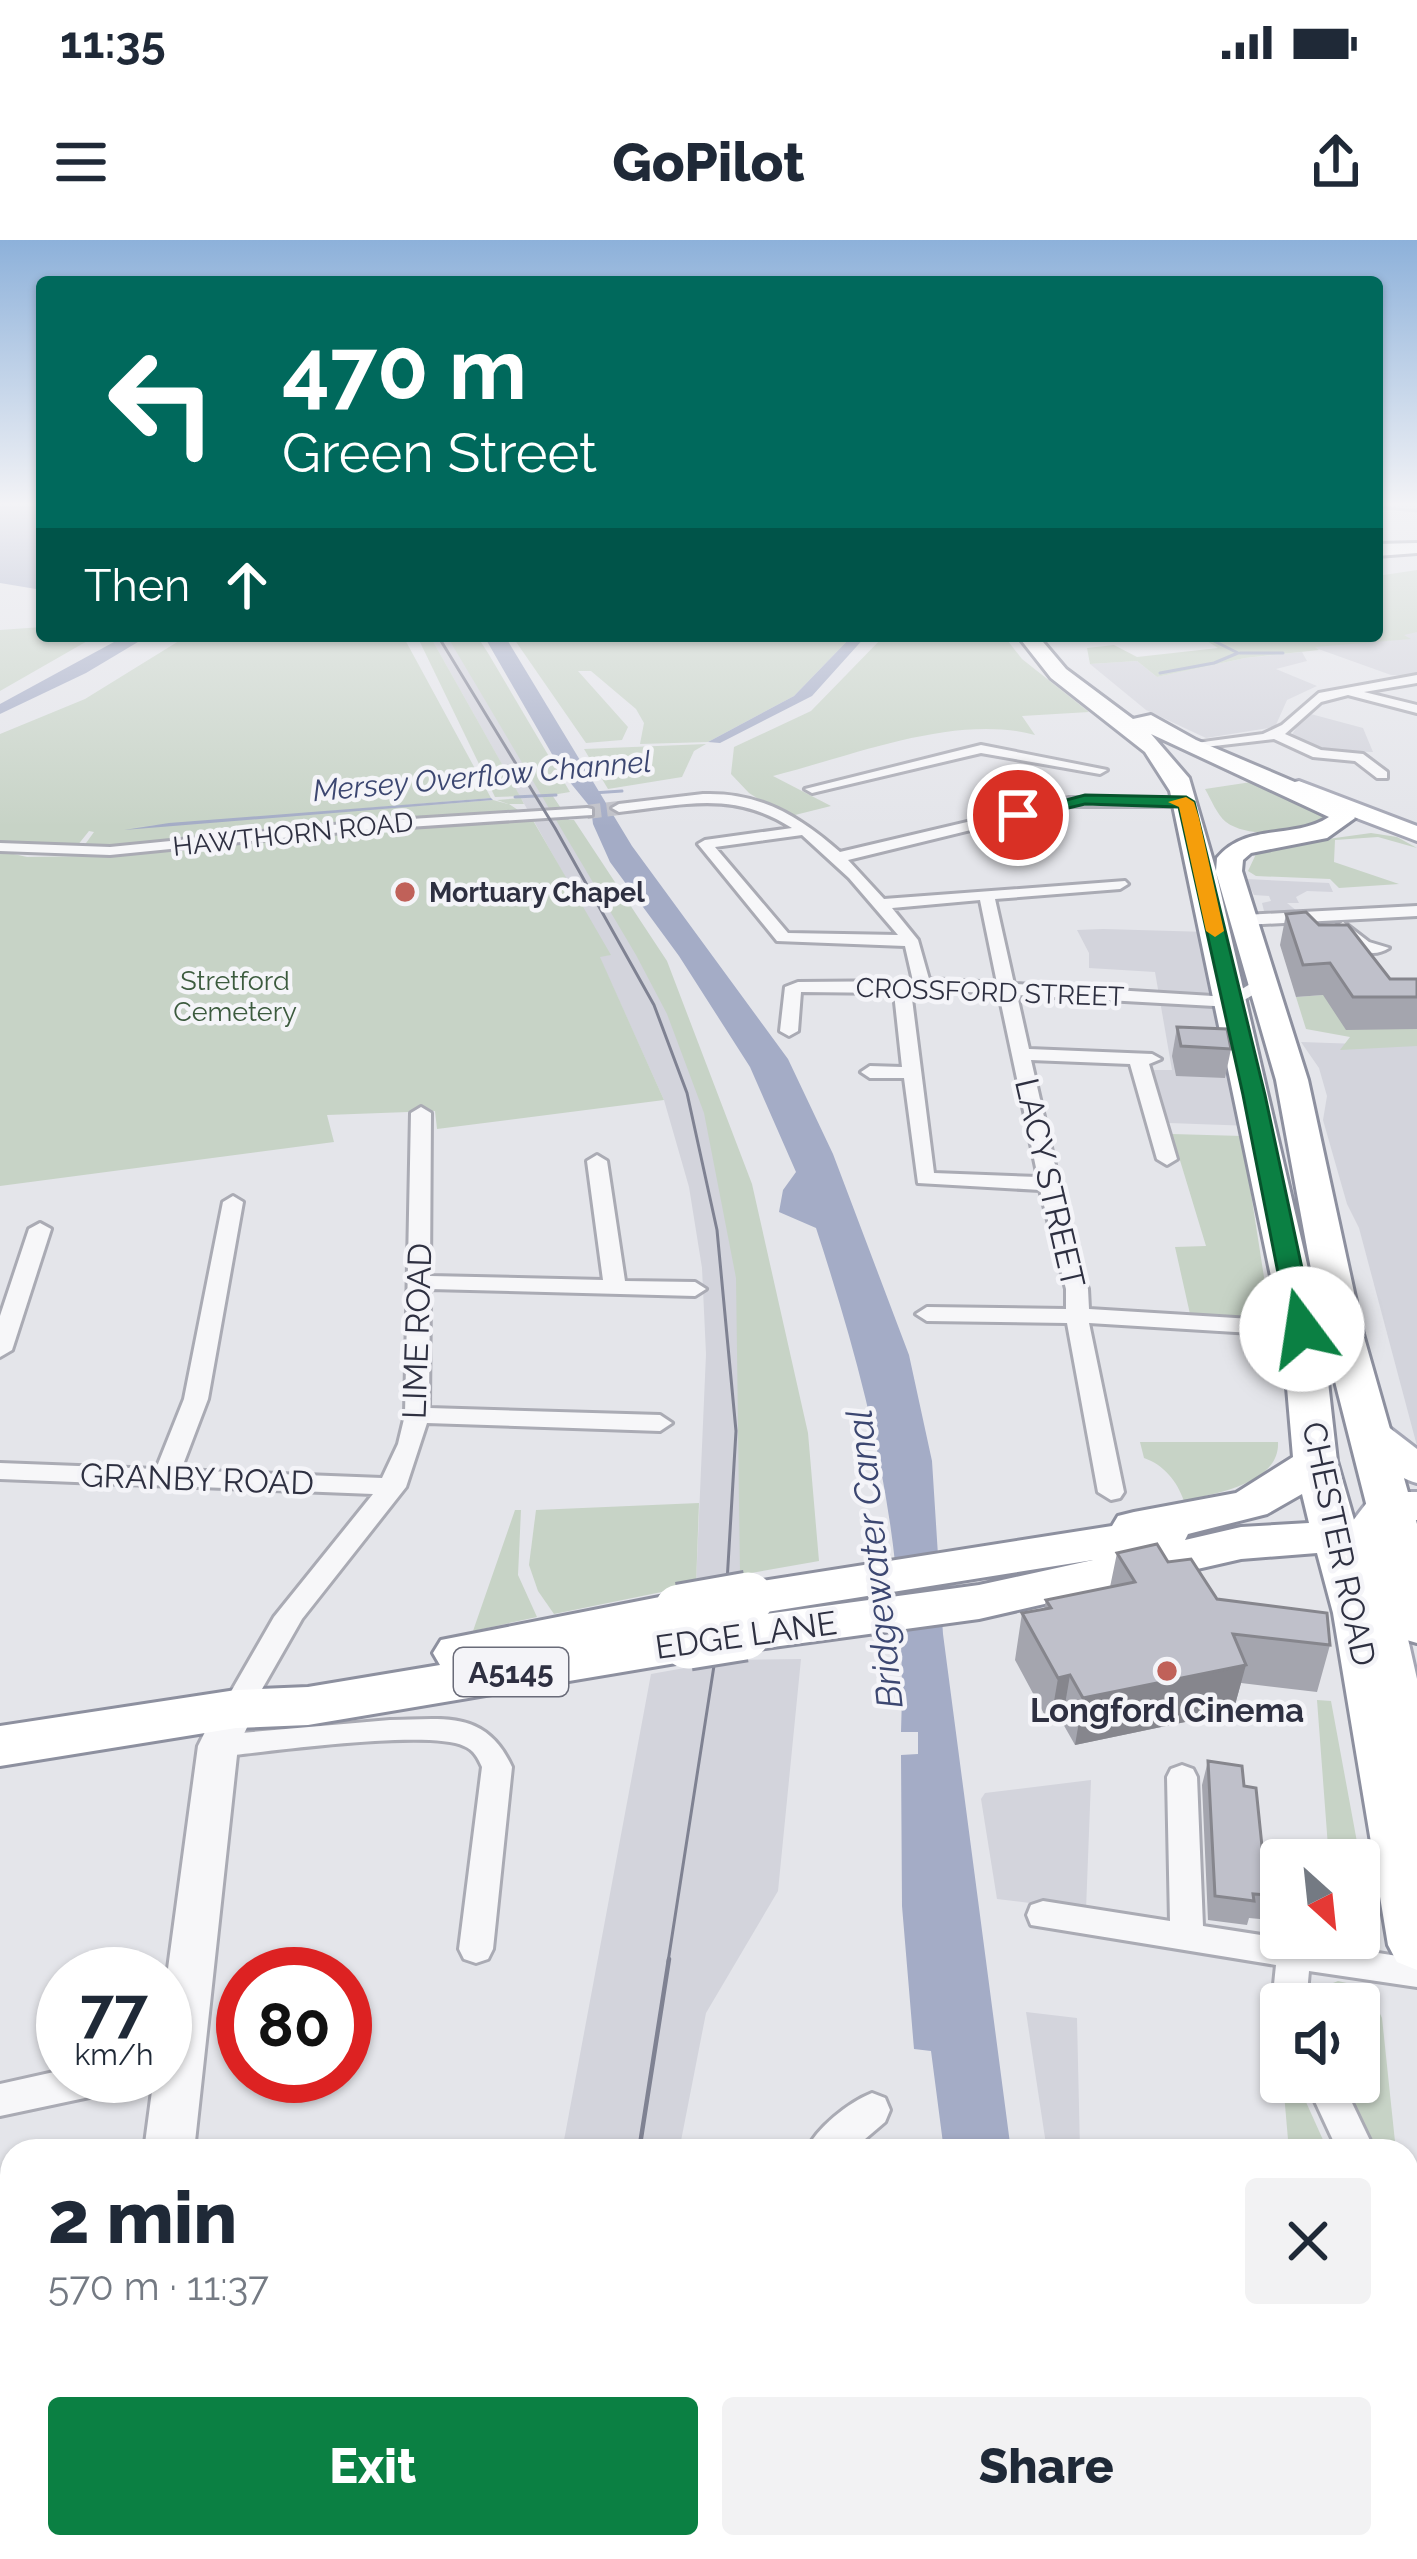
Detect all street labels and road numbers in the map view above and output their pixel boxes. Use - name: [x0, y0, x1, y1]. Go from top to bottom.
- street label: HAWTHORN ROAD: [171, 806, 415, 862]
- street label: CROSSFORD STREET: [855, 972, 1125, 1012]
- street label: LACY STREET: [1007, 1075, 1093, 1291]
- street label: LIME ROAD: [394, 1242, 440, 1420]
- street label: CHESTER ROAD: [1294, 1418, 1384, 1670]
- street label: GRANBY ROAD: [79, 1455, 315, 1503]
- street label: EDGE LANE: [653, 1603, 839, 1667]
- road number: A5145: [454, 1648, 568, 1696]

